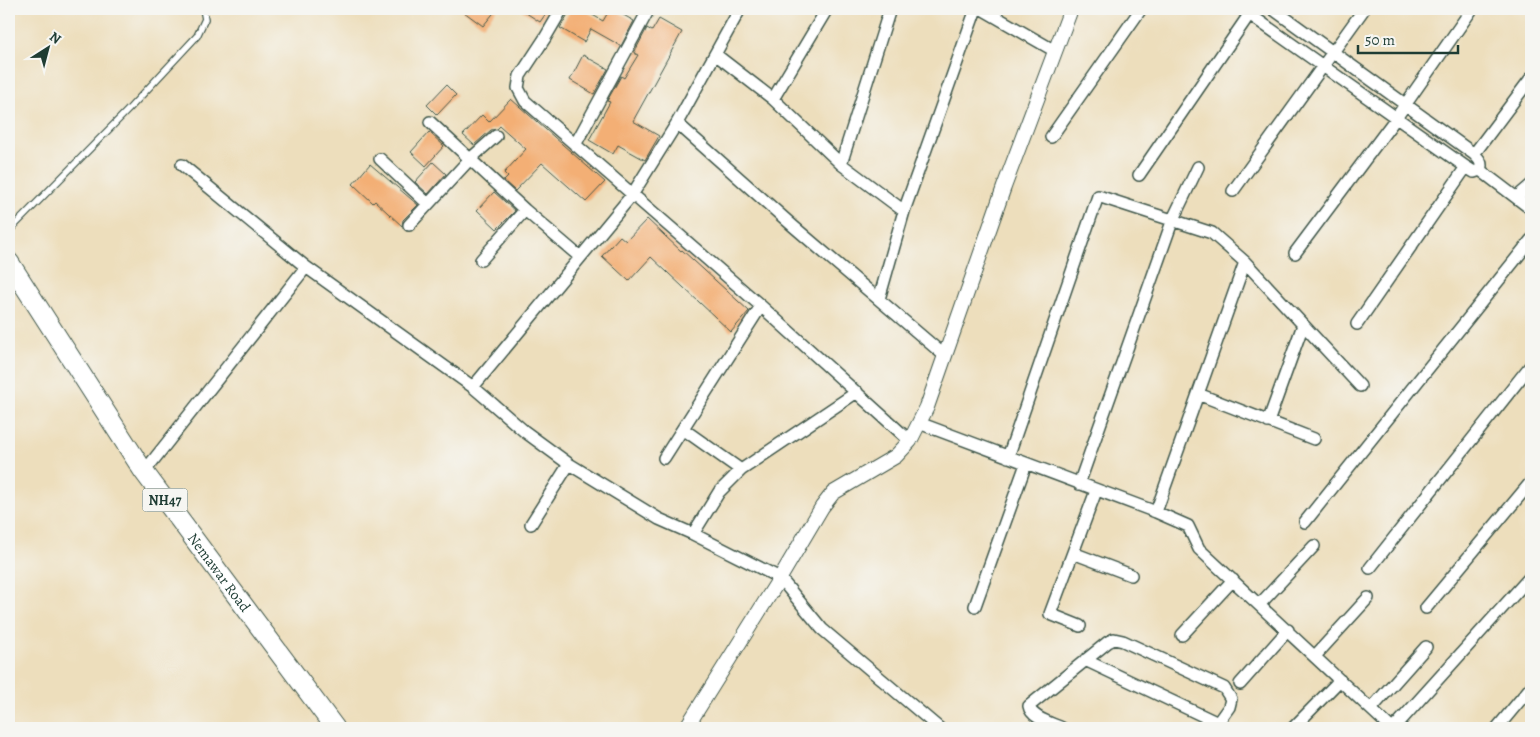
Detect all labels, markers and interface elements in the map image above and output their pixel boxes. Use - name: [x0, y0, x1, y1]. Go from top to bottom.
- north arrow: [22, 22, 72, 72]
- scale bar: [1358, 22, 1458, 54]
- text: N: [46, 27, 65, 49]
- text: 50 m: [1365, 30, 1395, 50]
- road number: NH47: [142, 488, 188, 512]
- street label: Nemawar Road: [183, 529, 256, 617]

